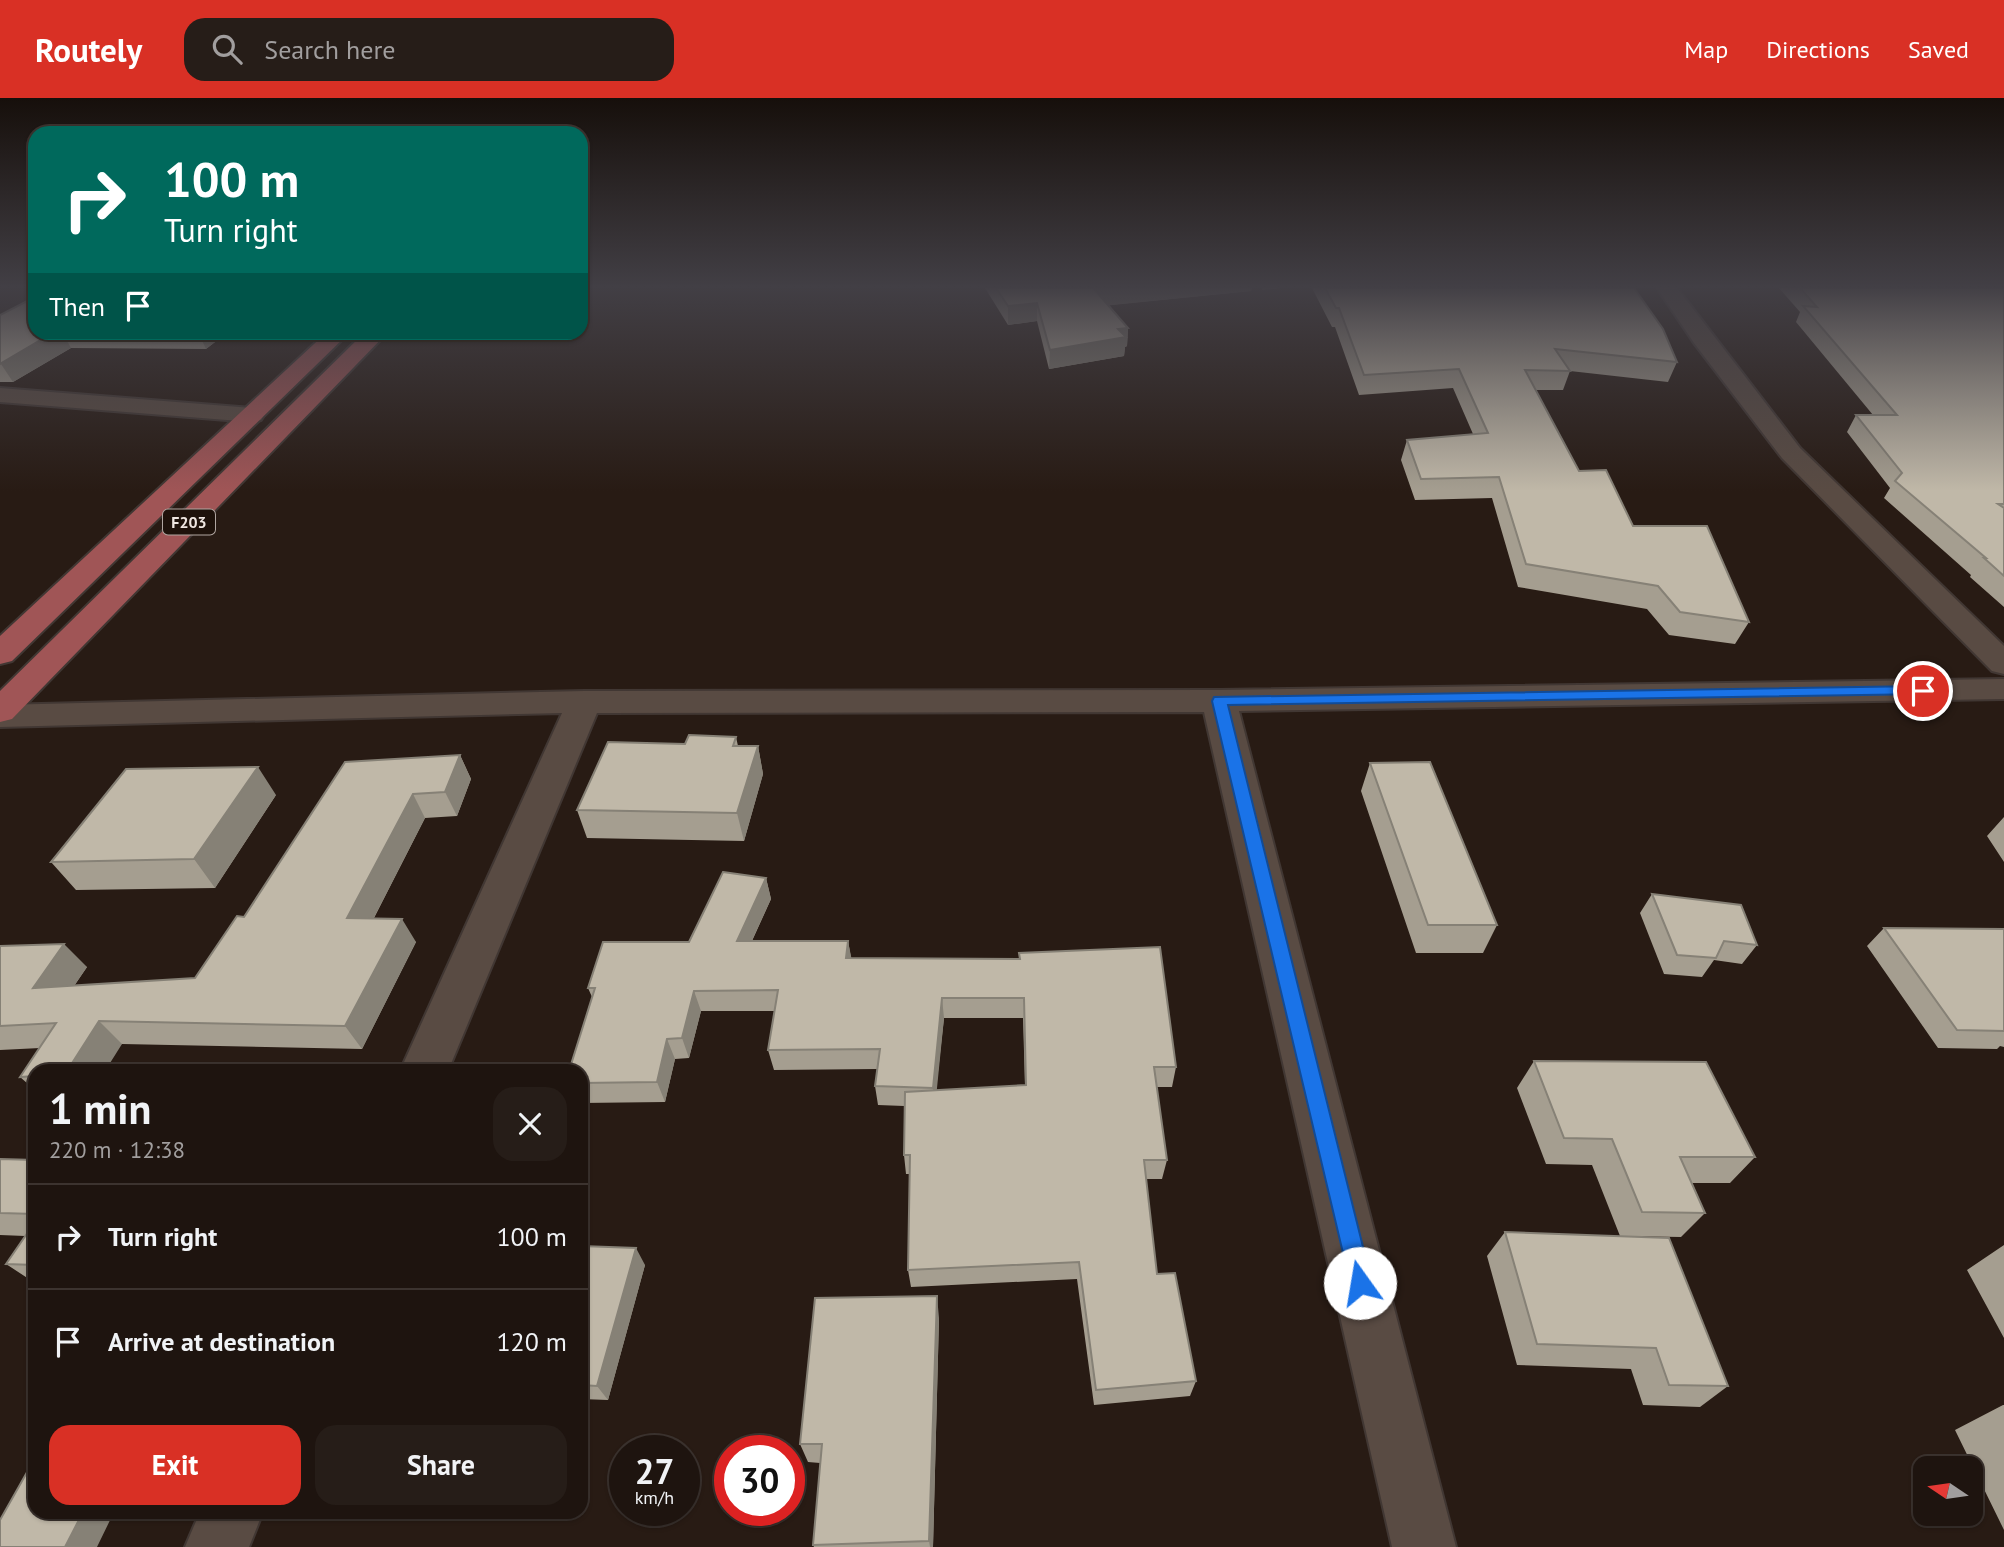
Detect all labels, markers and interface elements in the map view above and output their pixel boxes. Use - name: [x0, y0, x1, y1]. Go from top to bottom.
- search box: [184, 18, 674, 81]
- text: Routely: [35, 28, 142, 71]
- icon: search: [208, 30, 246, 68]
- text: Search here: [264, 33, 395, 66]
- text: Map: [1684, 34, 1728, 65]
- text: Directions: [1766, 34, 1870, 65]
- text: Saved: [1908, 34, 1969, 65]
- text: 100 m: [164, 147, 299, 211]
- icon: right: [49, 154, 140, 245]
- text: Turn right: [164, 209, 298, 251]
- icon: arrive: [119, 287, 157, 325]
- text: Then: [49, 290, 105, 323]
- road number: F203: [163, 510, 215, 534]
- pin: [1893, 661, 1953, 721]
- icon: arrive: [1904, 672, 1942, 710]
- text: 1 min: [49, 1081, 151, 1136]
- button: close: [493, 1087, 567, 1161]
- text: 220 m · 12:38: [49, 1135, 185, 1164]
- icon: right: [49, 1218, 87, 1256]
- text: Turn right: [108, 1220, 217, 1253]
- text: 100 m: [496, 1220, 567, 1253]
- position arrow: [1323, 1246, 1397, 1320]
- icon: arrive: [49, 1323, 87, 1361]
- text: Arrive at destination: [108, 1325, 335, 1358]
- text: 120 m: [496, 1325, 567, 1358]
- button: Exit: [49, 1425, 301, 1505]
- button: Share: [315, 1425, 567, 1505]
- speed limit sign: 30: [714, 1435, 805, 1526]
- text: 27: [635, 1448, 674, 1494]
- north arrow: [1913, 1456, 1983, 1526]
- map controls: [1913, 1456, 1983, 1526]
- text: km/h: [635, 1486, 674, 1509]

